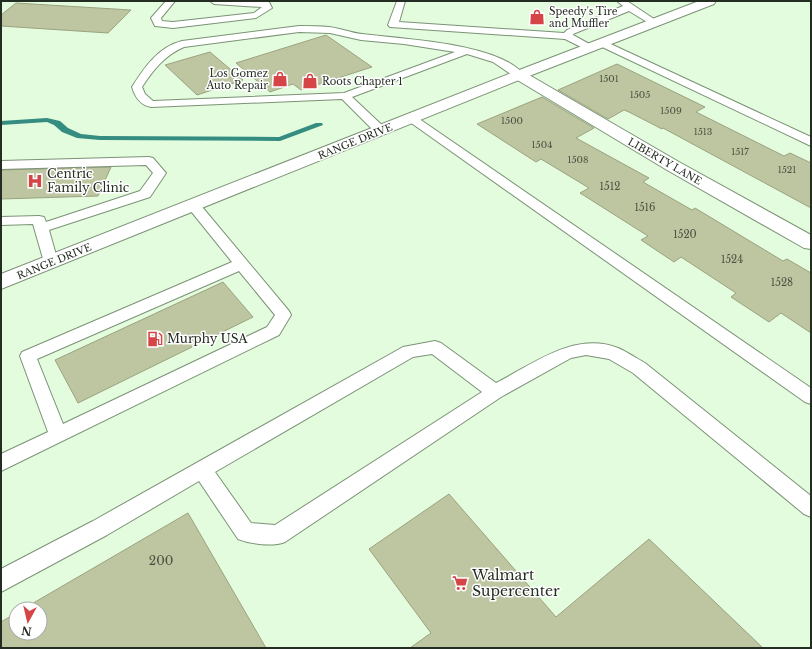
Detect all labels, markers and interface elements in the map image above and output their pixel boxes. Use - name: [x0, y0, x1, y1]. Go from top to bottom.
- place label: Speedy's Tire and Muffler: [549, 5, 618, 30]
- shop icon: Speedy's Tire and Muffler: [528, 8, 546, 26]
- place label: Los Gomez Auto Repair: [205, 67, 268, 92]
- shop icon: Los Gomez Auto Repair: [271, 70, 289, 88]
- shop icon: Roots Chapter 1: [301, 72, 319, 90]
- house number: 1501: [599, 73, 619, 84]
- place label: Roots Chapter 1: [322, 75, 403, 88]
- house number: 1505: [630, 89, 650, 100]
- house number: 1509: [660, 105, 682, 116]
- house number: 1500: [501, 115, 523, 126]
- street label: RANGE DRIVE: [316, 121, 394, 162]
- house number: 1513: [694, 126, 712, 137]
- street label: LIBERTY LANE: [626, 135, 704, 188]
- house number: 1504: [532, 139, 552, 150]
- house number: 1517: [731, 146, 749, 157]
- house number: 1508: [567, 154, 589, 165]
- house number: 1521: [778, 164, 796, 175]
- place label: Centric Family Clinic: [47, 166, 130, 195]
- hospital icon: Centric Family Clinic: [26, 172, 44, 190]
- house number: 1512: [600, 180, 620, 193]
- house number: 1516: [634, 201, 656, 214]
- house number: 1520: [673, 228, 697, 241]
- street label: RANGE DRIVE: [15, 241, 93, 282]
- house number: 1524: [721, 253, 743, 266]
- house number: 1528: [771, 276, 793, 289]
- fuel station icon: Murphy USA: [146, 330, 164, 348]
- place label: Murphy USA: [167, 331, 248, 346]
- house number: 200: [149, 553, 173, 568]
- place label: Walmart Supercenter: [471, 566, 560, 600]
- supermarket icon: Walmart Supercenter: [451, 574, 469, 592]
- north arrow: [8, 601, 48, 641]
- text: N: [20, 623, 33, 639]

